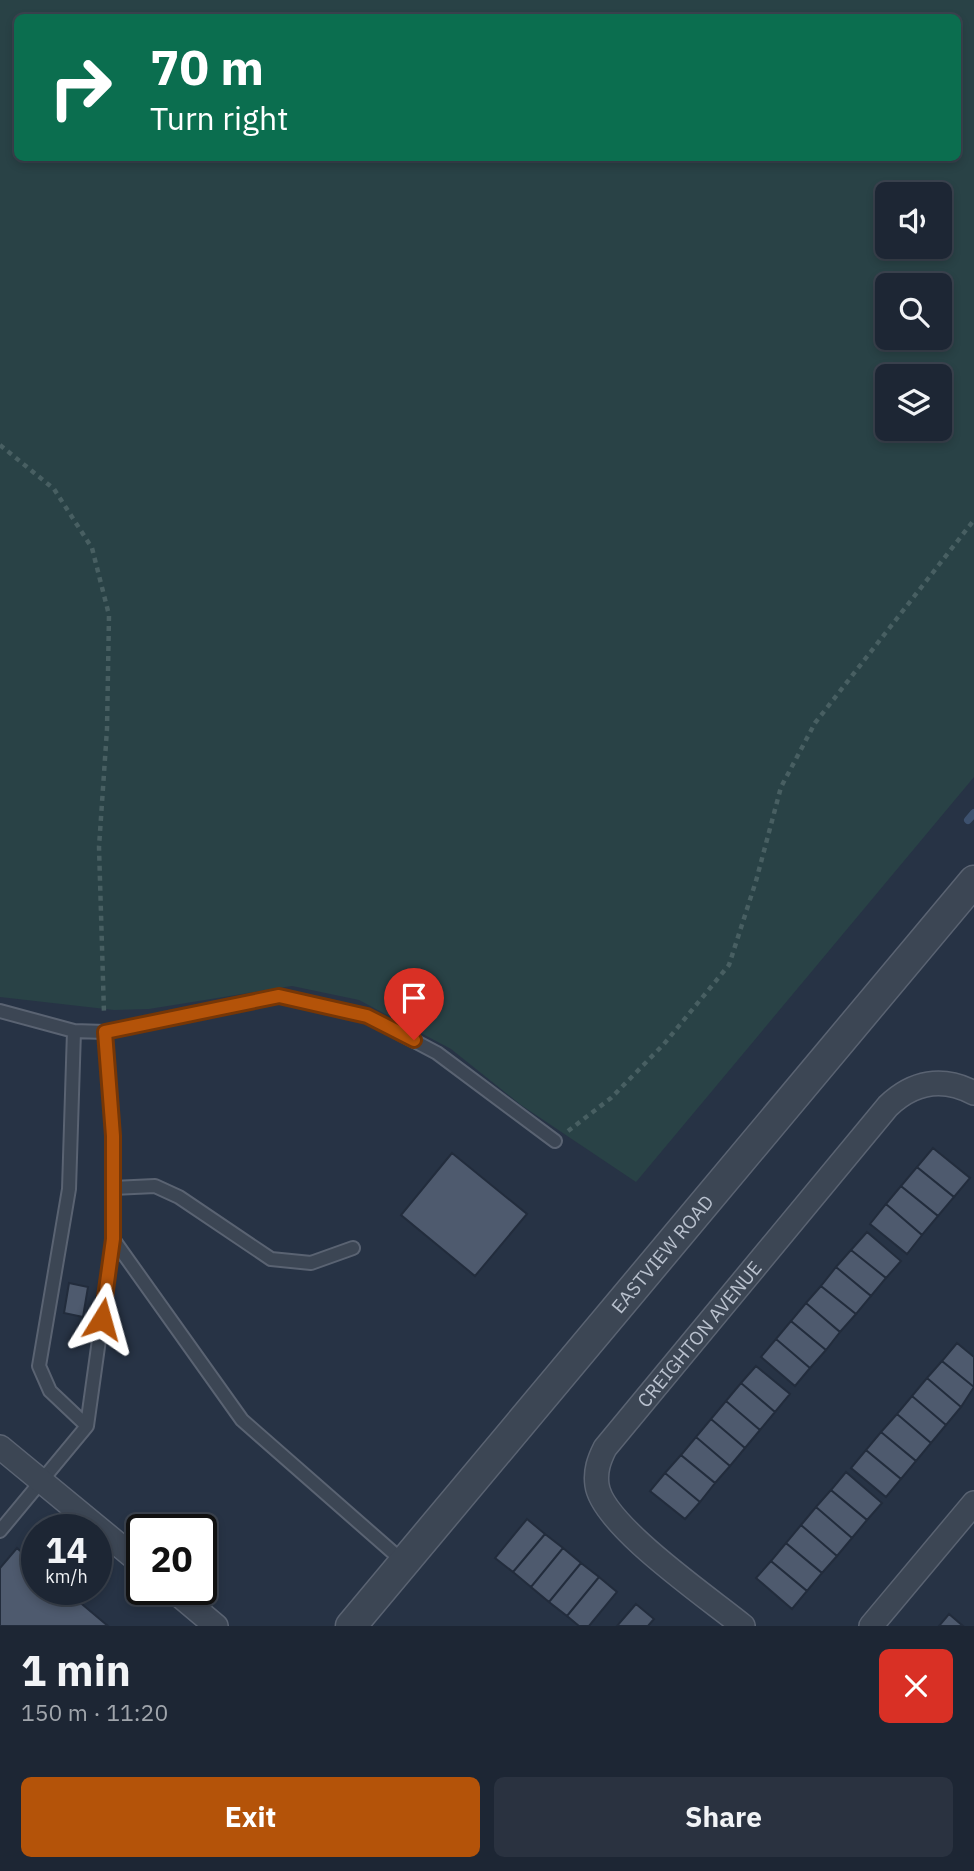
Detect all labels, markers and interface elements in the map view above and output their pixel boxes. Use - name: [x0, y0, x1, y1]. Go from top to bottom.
- text: 70 m: [150, 35, 264, 98]
- icon: right: [35, 42, 126, 133]
- text: Turn right: [150, 97, 288, 139]
- map controls: [875, 182, 952, 441]
- button: sound: [875, 182, 952, 259]
- button: search: [875, 273, 952, 350]
- button: layers: [875, 364, 952, 441]
- pin: [384, 968, 444, 1040]
- icon: arrive: [395, 979, 433, 1017]
- street label: EASTVIEW ROAD: [606, 1190, 718, 1318]
- street label: CREIGHTON AVENUE: [632, 1256, 767, 1412]
- position arrow: [65, 1282, 139, 1356]
- speed limit sign: 20: [126, 1514, 217, 1605]
- text: 14: [45, 1527, 88, 1573]
- text: km/h: [45, 1565, 88, 1588]
- text: 1 min: [21, 1643, 131, 1698]
- button: close: [879, 1649, 953, 1723]
- text: 150 m · 11:20: [21, 1697, 168, 1727]
- button: Exit: [21, 1777, 480, 1857]
- button: Share: [494, 1777, 953, 1857]

